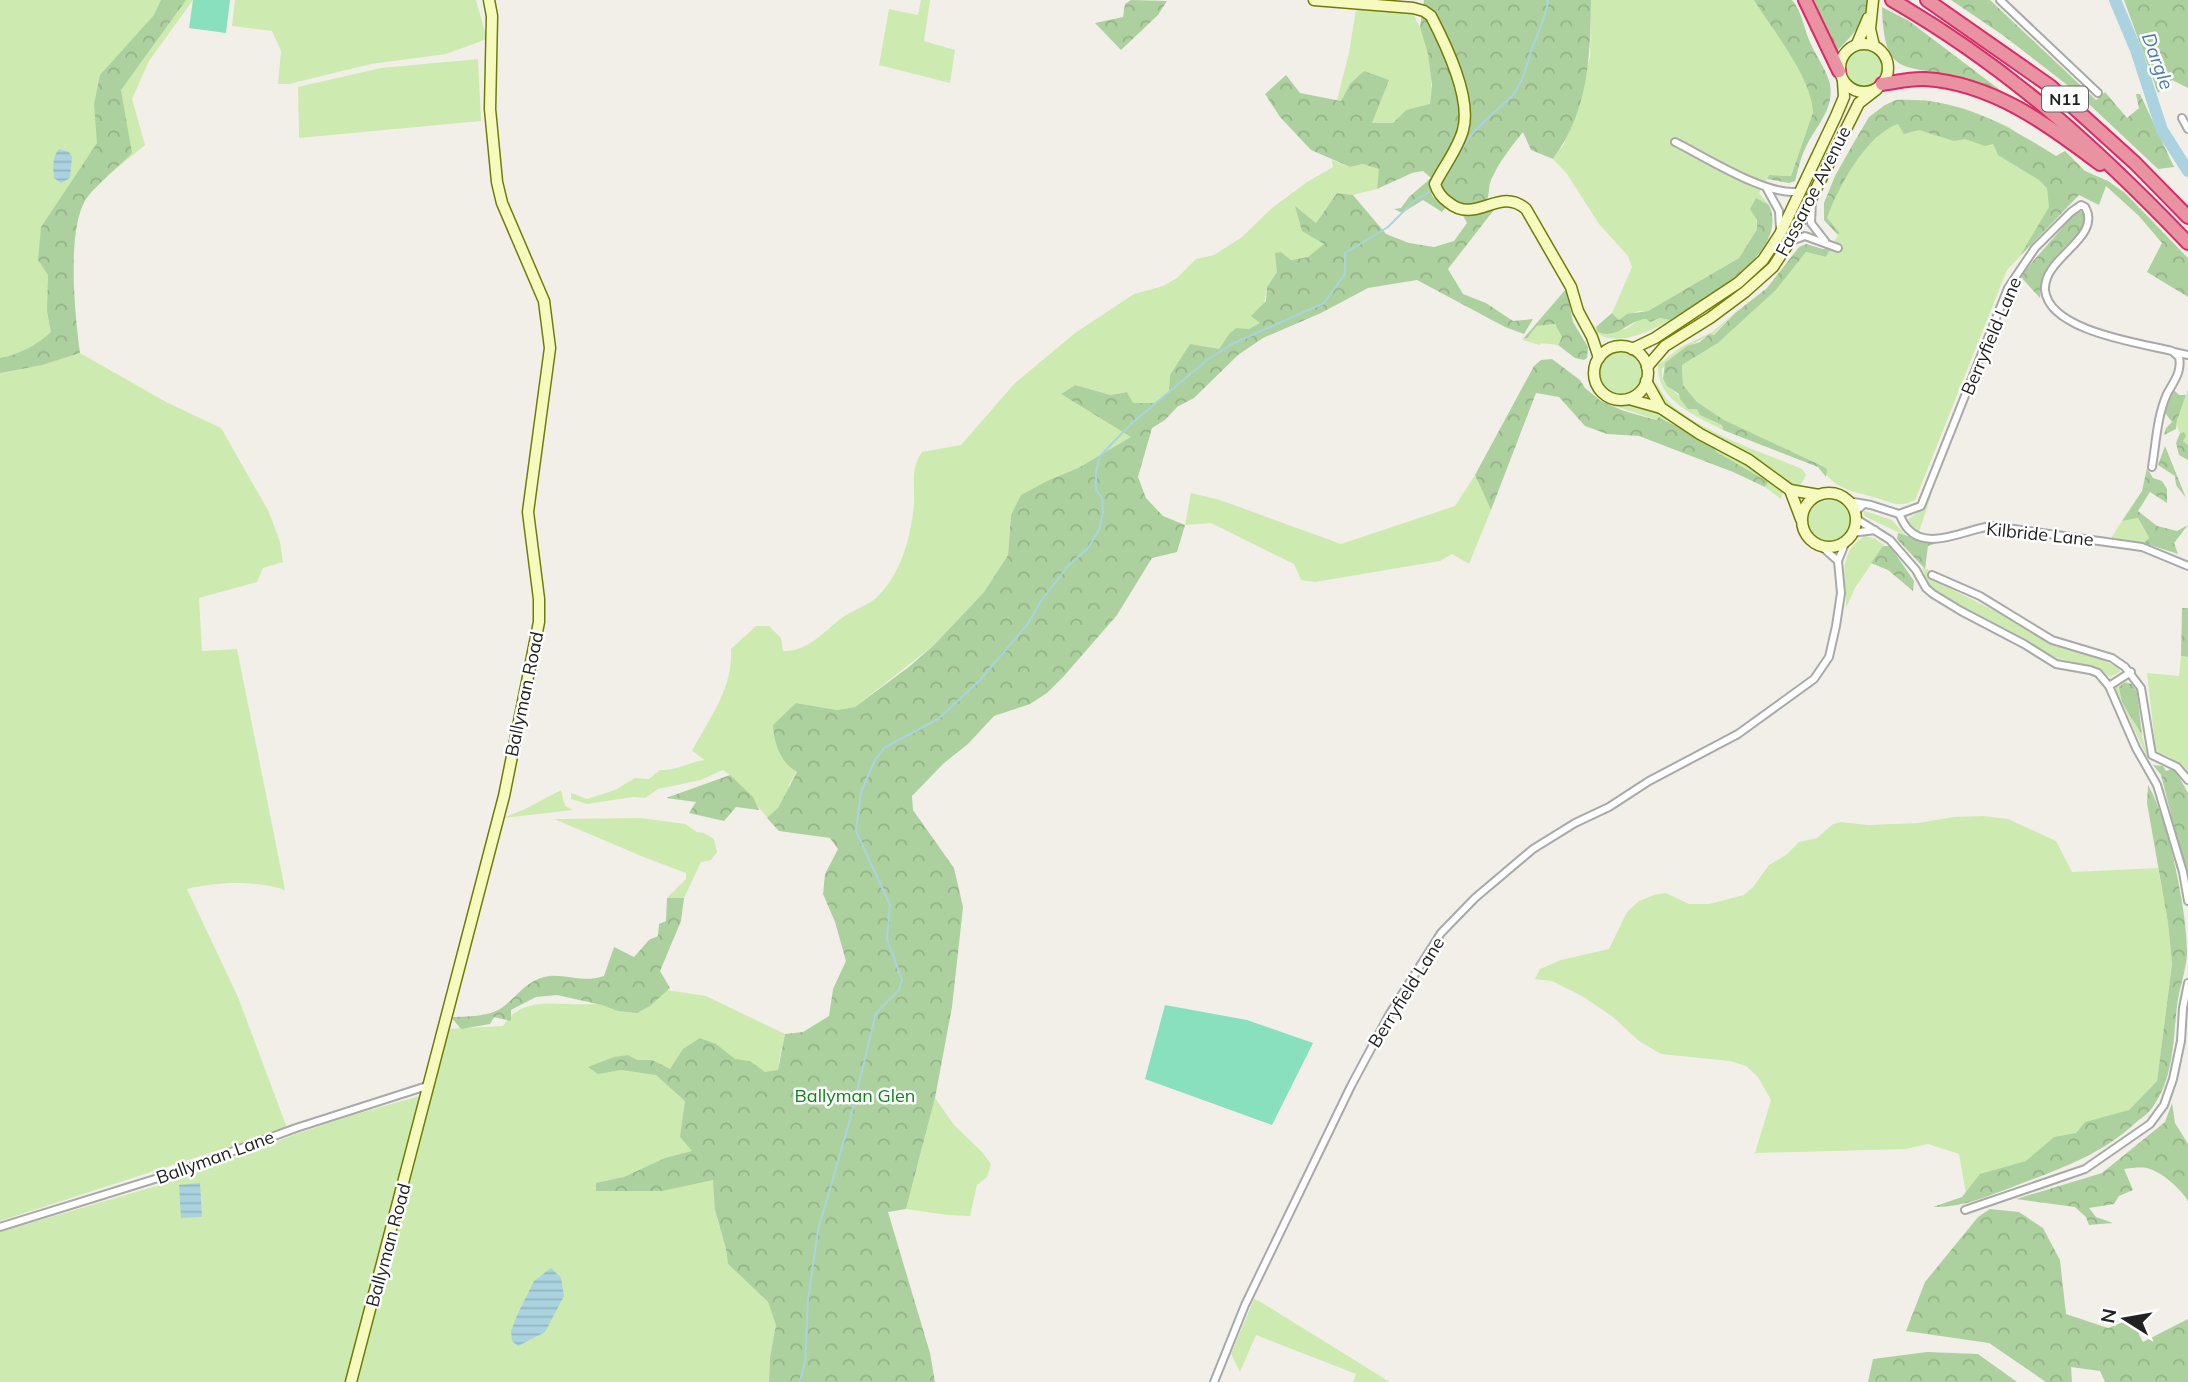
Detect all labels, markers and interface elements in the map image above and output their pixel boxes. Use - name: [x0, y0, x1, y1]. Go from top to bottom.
- water label: Dargle: [2137, 29, 2179, 93]
- road number: N11: [2042, 86, 2088, 111]
- street label: Fassaroe Avenue: [1770, 122, 1856, 260]
- street label: Berryfield Lane: [1956, 273, 2026, 399]
- street label: Kilbride Lane: [1985, 517, 2095, 551]
- street label: Ballyman Road: [500, 629, 548, 759]
- street label: Berryfield Lane: [1363, 932, 1449, 1052]
- park label: Ballyman Glen: [795, 1084, 915, 1107]
- street label: Ballyman Lane: [153, 1125, 277, 1189]
- street label: Ballyman Road: [360, 1181, 416, 1309]
- north arrow: [2090, 1284, 2160, 1354]
- text: N: [2095, 1306, 2121, 1325]

